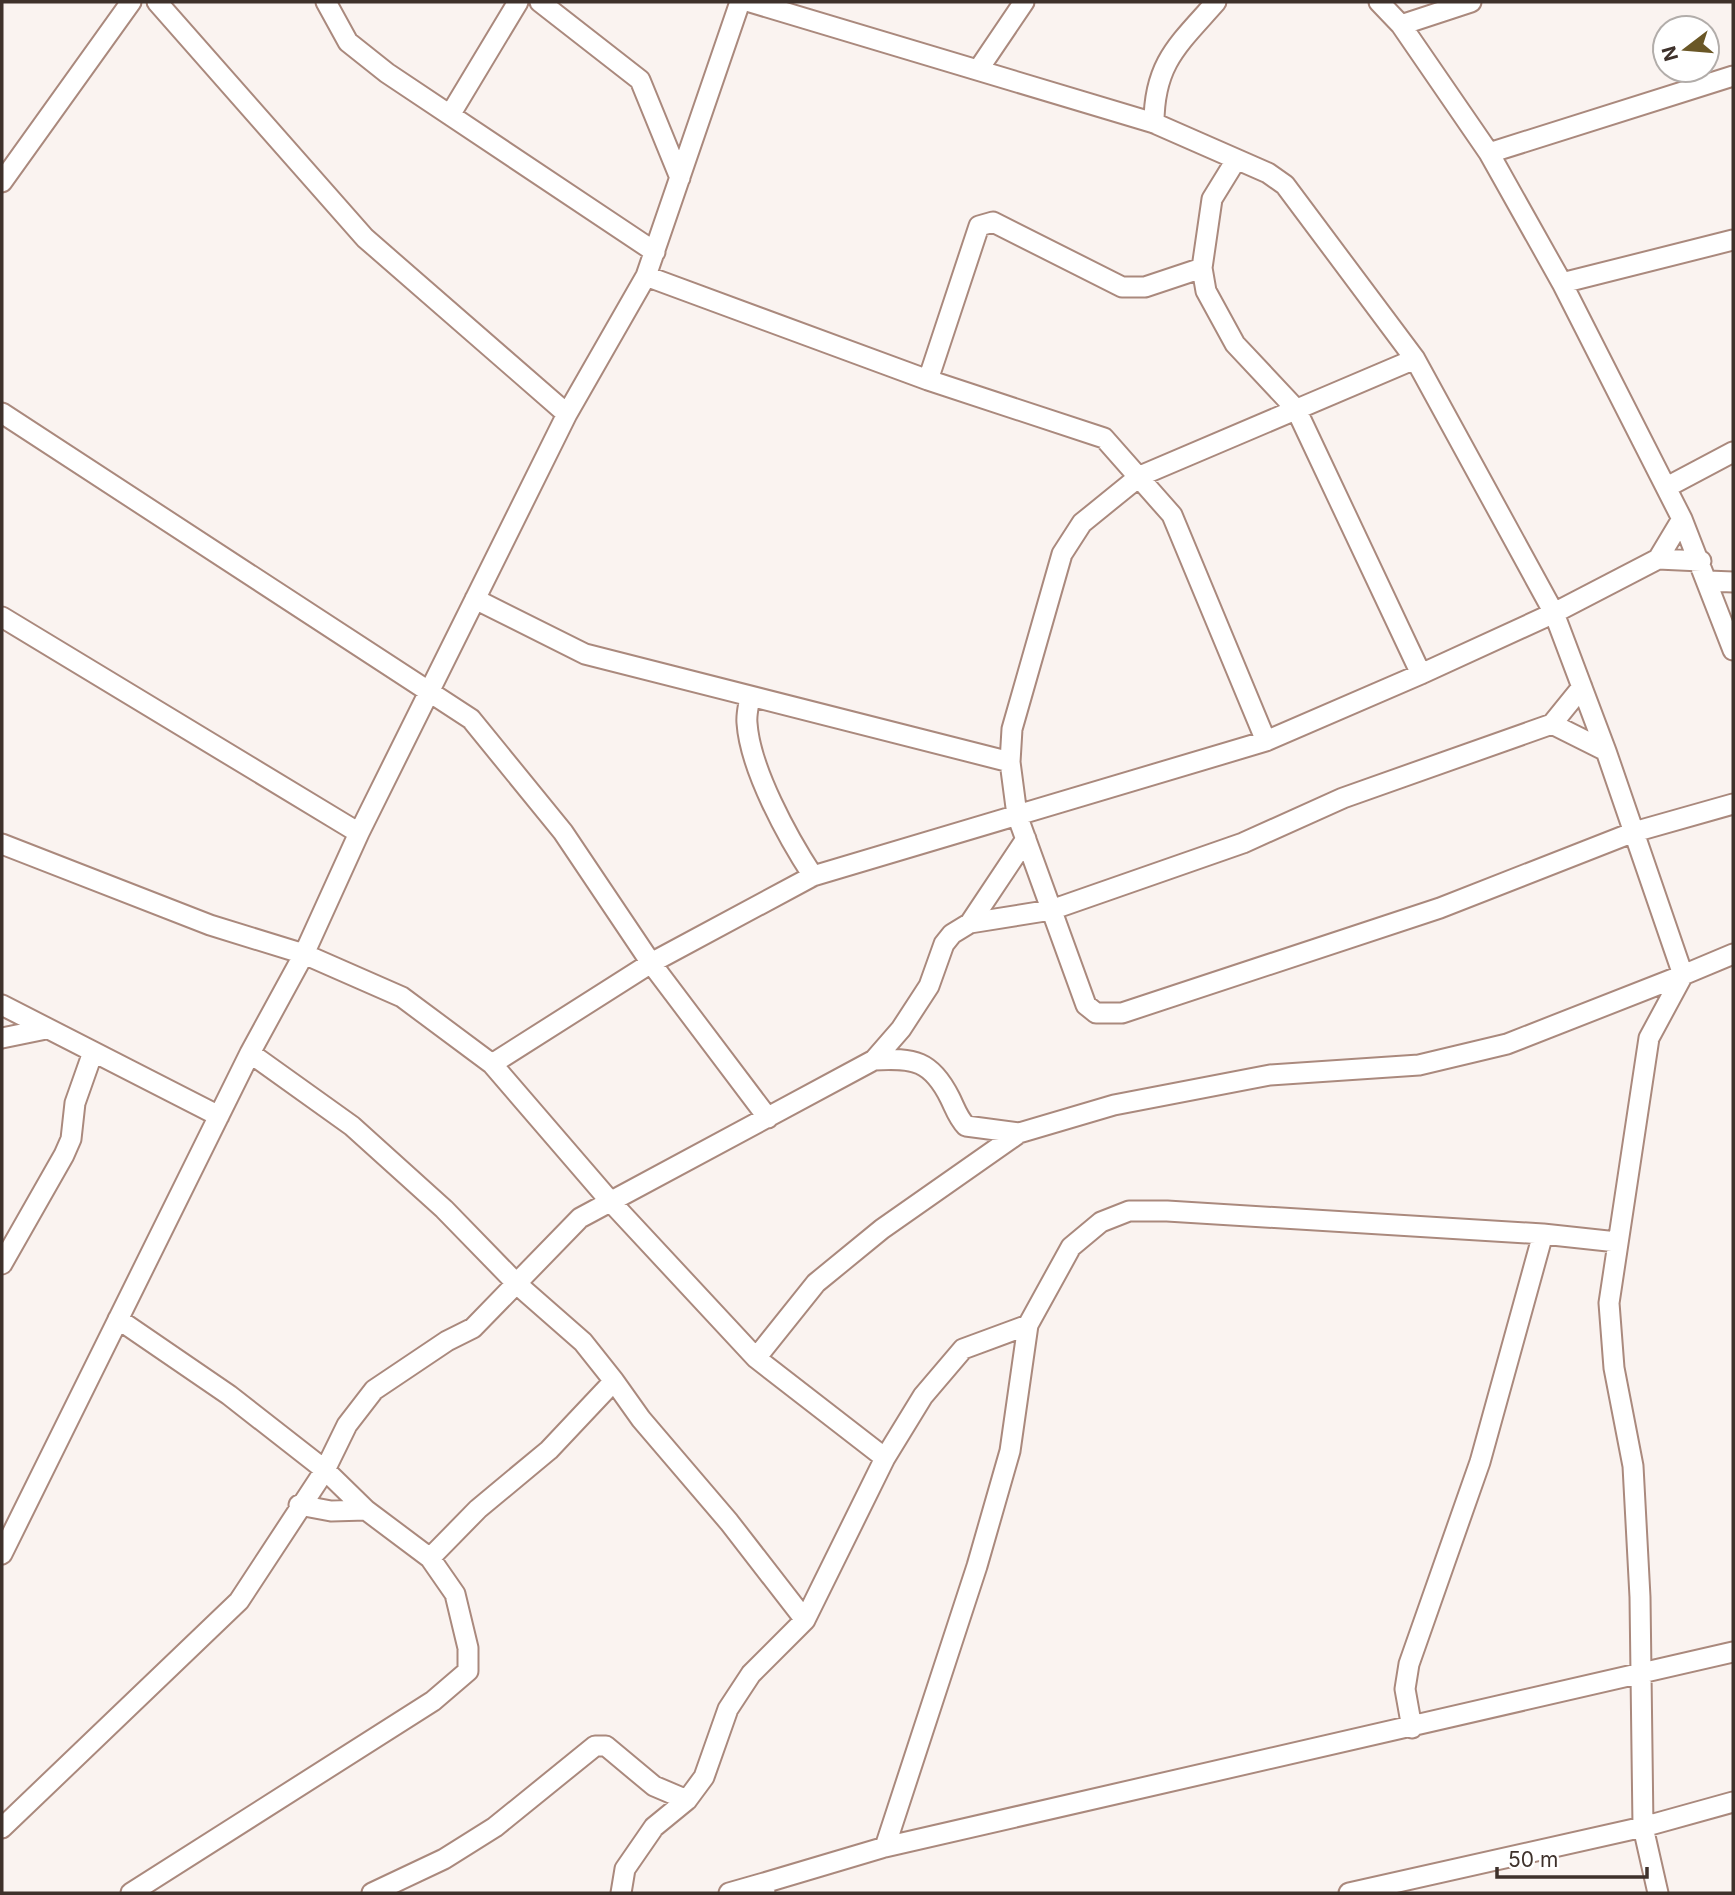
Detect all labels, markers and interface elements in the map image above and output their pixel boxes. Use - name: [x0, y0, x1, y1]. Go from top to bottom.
- north arrow: [1651, 14, 1721, 84]
- text: N: [1657, 43, 1683, 64]
- scale bar: [1497, 1836, 1648, 1880]
- text: 50 m: [1508, 1847, 1558, 1872]

